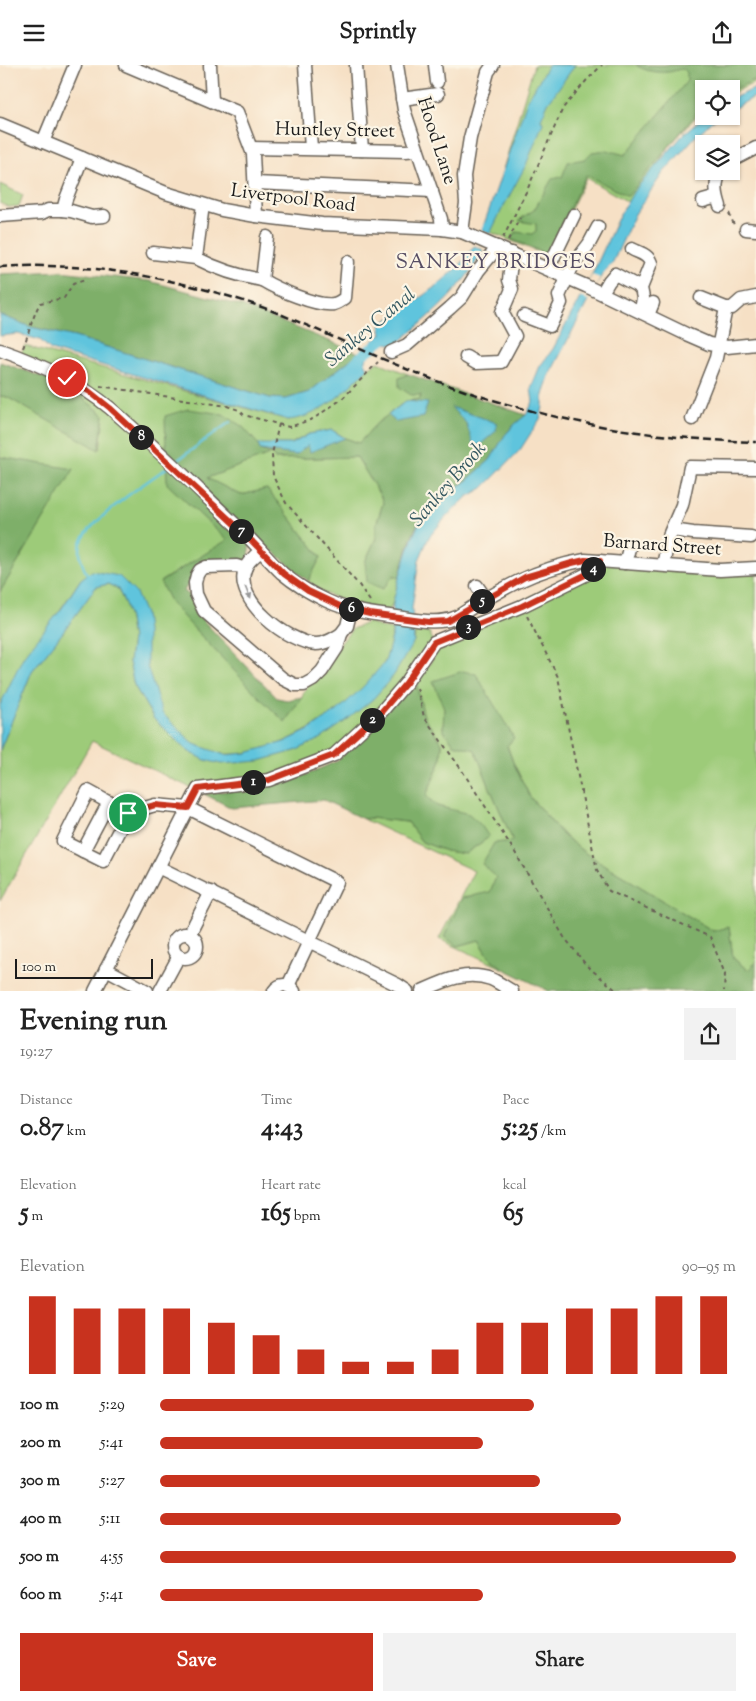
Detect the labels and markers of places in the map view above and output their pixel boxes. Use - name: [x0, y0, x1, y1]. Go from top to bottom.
- pin: [46, 357, 88, 399]
- pin: 8: [128, 425, 154, 449]
- pin: 7: [228, 519, 254, 543]
- pin: 4: [580, 557, 606, 581]
- pin: 5: [470, 589, 494, 613]
- pin: 6: [338, 597, 364, 621]
- pin: 3: [456, 615, 480, 639]
- pin: 2: [360, 707, 384, 733]
- pin: 1: [240, 769, 266, 795]
- pin: [107, 792, 149, 834]

